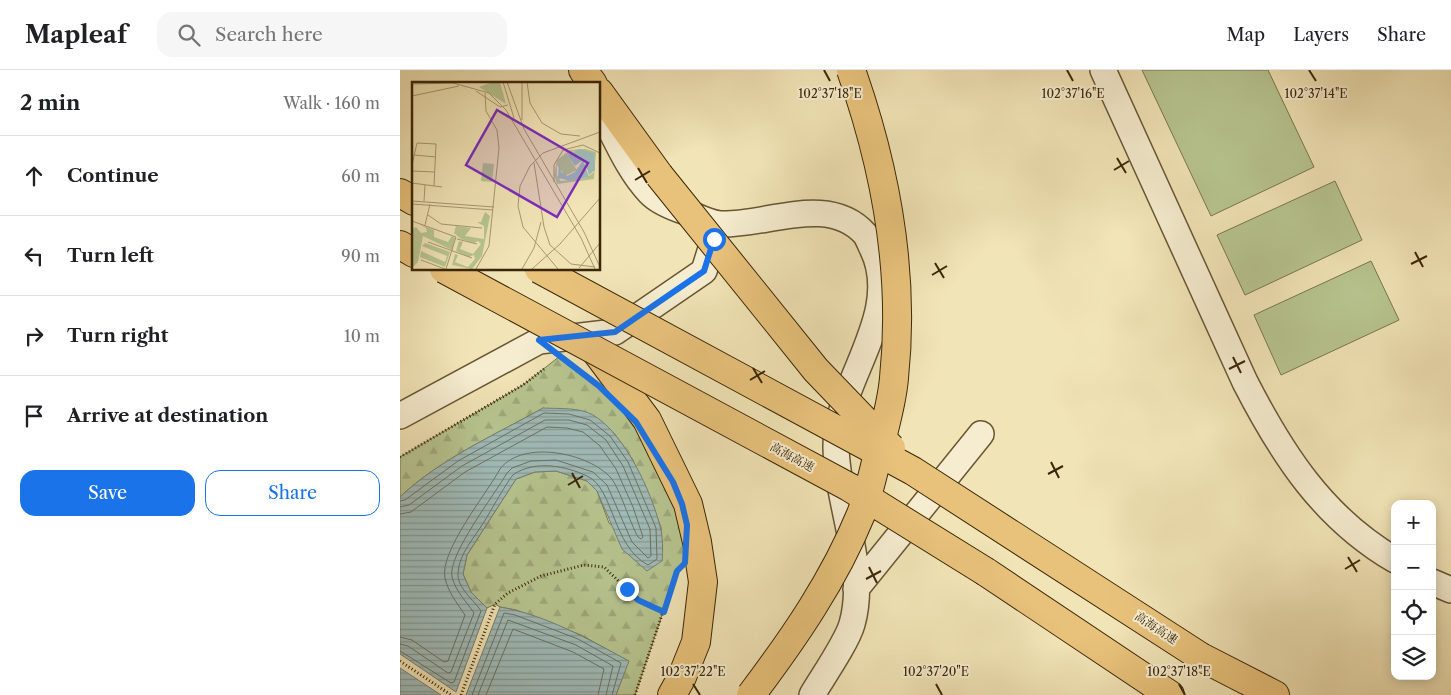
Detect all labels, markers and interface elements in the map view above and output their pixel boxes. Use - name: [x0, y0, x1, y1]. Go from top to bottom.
- search box: [157, 12, 507, 57]
- text: Mapleaf: [25, 20, 127, 49]
- icon: search: [175, 21, 203, 49]
- text: Search here: [215, 23, 323, 46]
- text: Map: [1227, 24, 1265, 46]
- text: Layers: [1293, 24, 1349, 46]
- text: Share: [1377, 24, 1426, 46]
- inset map: [412, 82, 600, 270]
- text: 102°37'18"E: [798, 86, 862, 101]
- text: 102°37'16"E: [1041, 86, 1105, 101]
- text: 102°37'14"E: [1284, 86, 1348, 101]
- text: 2 min: [20, 90, 80, 115]
- text: Walk · 160 m: [283, 93, 380, 113]
- icon: ahead: [20, 162, 48, 190]
- text: Continue: [67, 164, 159, 187]
- text: 60 m: [341, 166, 380, 186]
- route start: [703, 228, 726, 251]
- icon: left: [20, 242, 48, 270]
- text: Turn left: [67, 244, 154, 267]
- text: 90 m: [341, 246, 380, 266]
- icon: right: [20, 322, 48, 350]
- text: Turn right: [67, 324, 168, 347]
- text: 10 m: [344, 326, 380, 346]
- icon: arrive: [20, 402, 48, 430]
- text: Arrive at destination: [67, 404, 268, 427]
- street label: 高海高速: [768, 439, 817, 474]
- button: Save: [20, 470, 195, 516]
- button: Share: [205, 470, 380, 516]
- map controls: [1391, 500, 1436, 680]
- button: +: [1391, 500, 1436, 545]
- button: −: [1391, 545, 1436, 590]
- route end: [616, 578, 639, 601]
- button: locate: [1391, 590, 1436, 635]
- street label: 高海高速: [1132, 608, 1180, 647]
- button: layers: [1391, 635, 1436, 680]
- text: 102°37'22"E: [660, 664, 726, 679]
- text: 102°37'20"E: [903, 664, 969, 679]
- text: 102°37'18"E: [1147, 664, 1211, 679]

